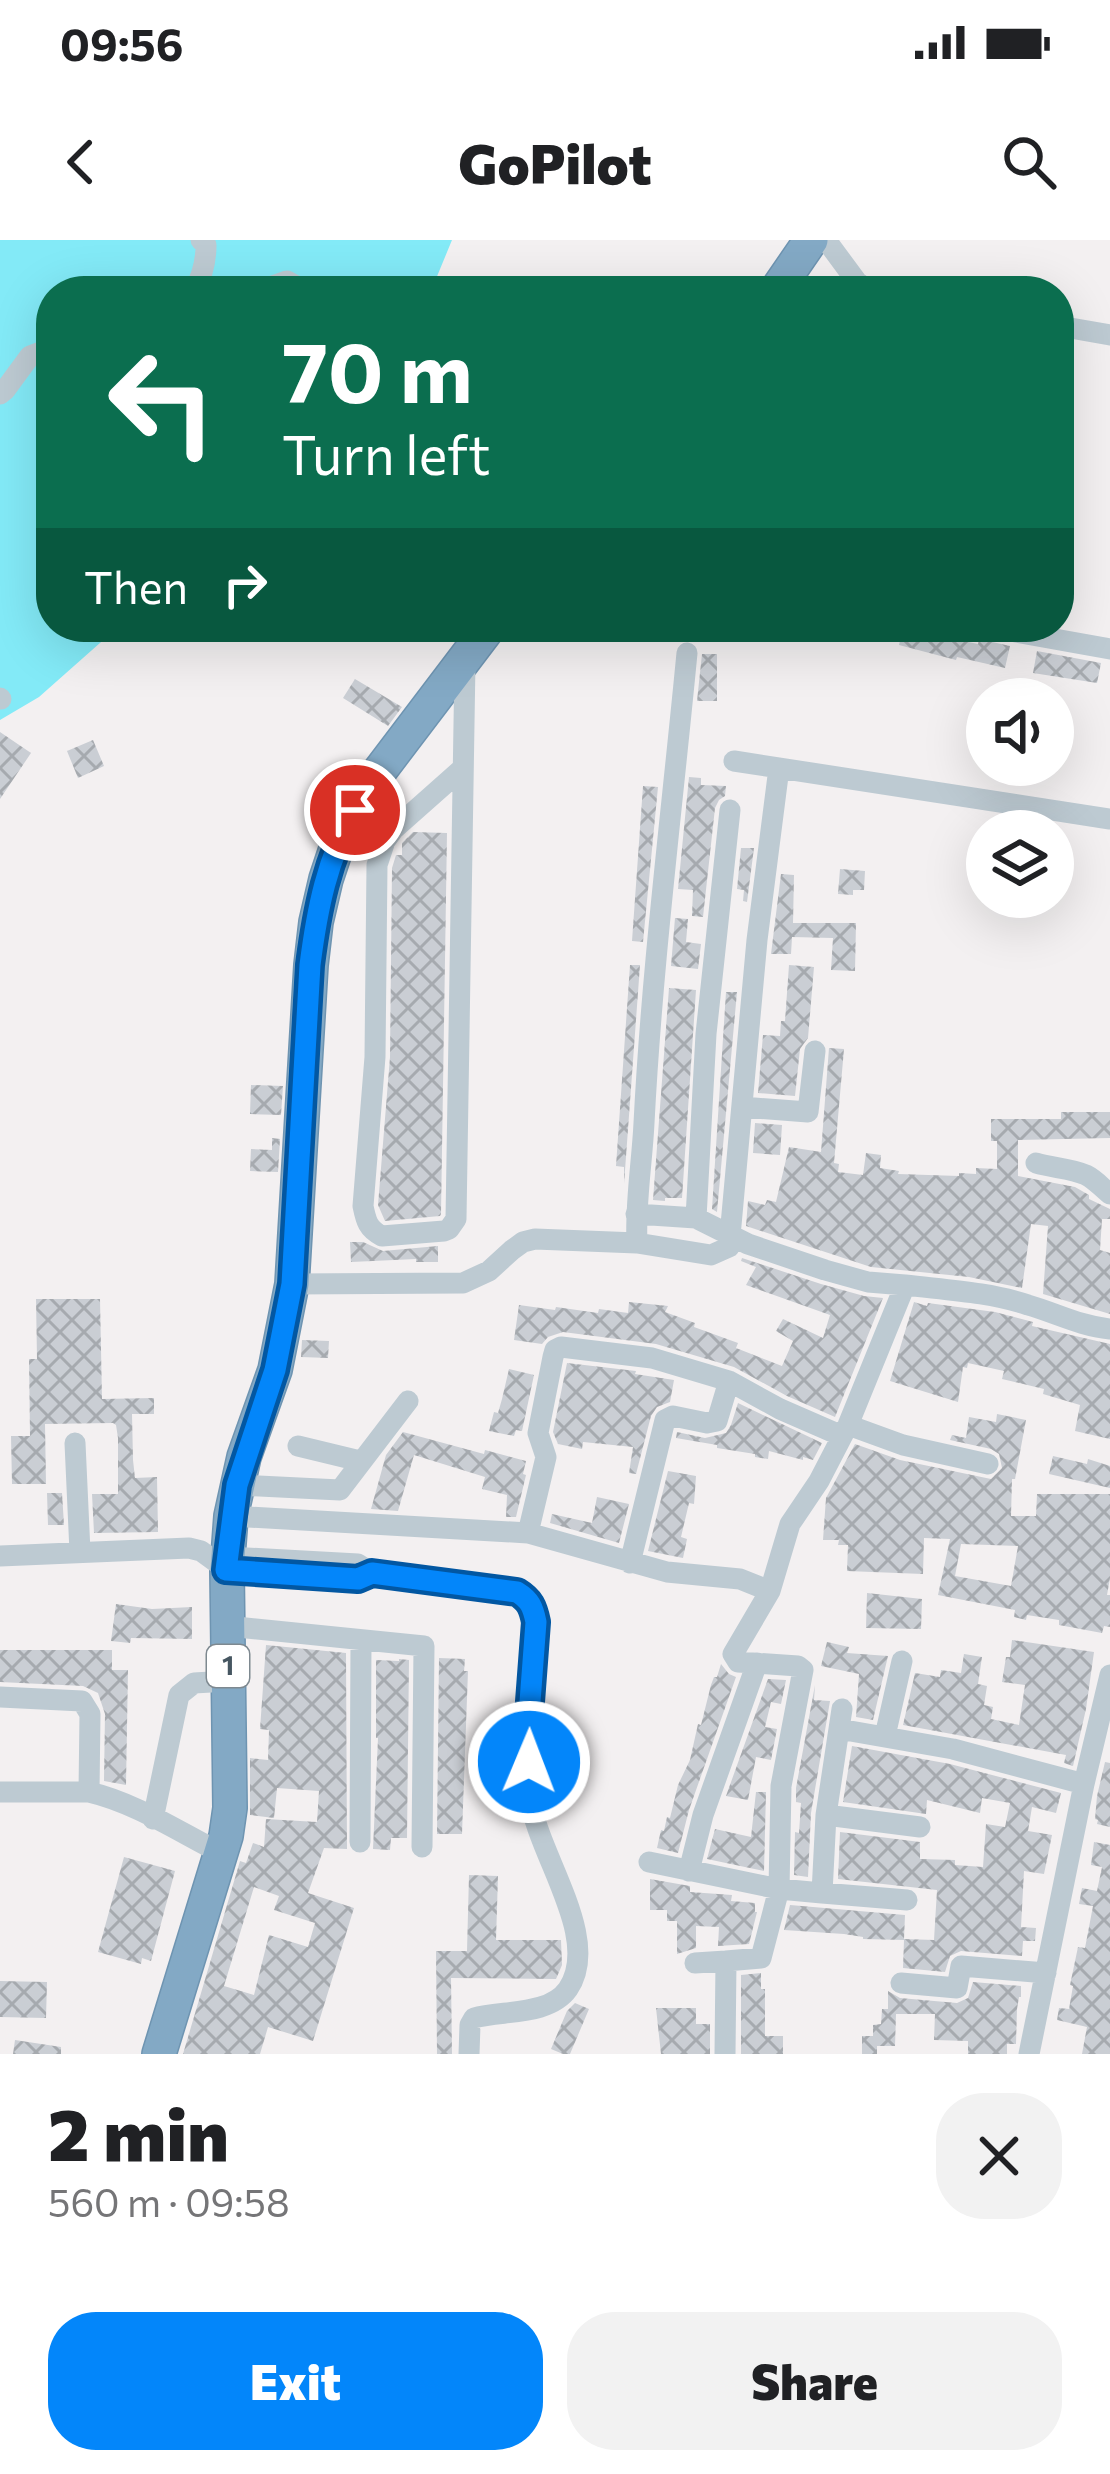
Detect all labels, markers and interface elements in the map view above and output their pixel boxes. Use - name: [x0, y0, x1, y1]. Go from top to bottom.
- text: 09:56: [60, 15, 184, 70]
- icon: back: [48, 129, 114, 195]
- text: GoPilot: [458, 129, 652, 195]
- icon: search: [996, 129, 1062, 195]
- text: 70 m: [282, 318, 473, 420]
- icon: left: [84, 324, 240, 480]
- text: Turn left: [282, 420, 490, 486]
- icon: right: [212, 552, 278, 618]
- text: Then: [84, 558, 188, 613]
- map controls: [966, 678, 1074, 918]
- button: sound: [966, 678, 1074, 786]
- pin: [304, 759, 406, 861]
- icon: arrive: [322, 777, 388, 843]
- button: layers: [966, 810, 1074, 918]
- road number: 1: [207, 1645, 249, 1687]
- position arrow: [466, 1699, 592, 1825]
- text: 2 min: [48, 2088, 229, 2176]
- button: close: [936, 2093, 1062, 2219]
- text: 560 m · 09:58: [48, 2177, 290, 2225]
- button: Exit: [48, 2312, 543, 2450]
- button: Share: [567, 2312, 1062, 2450]

